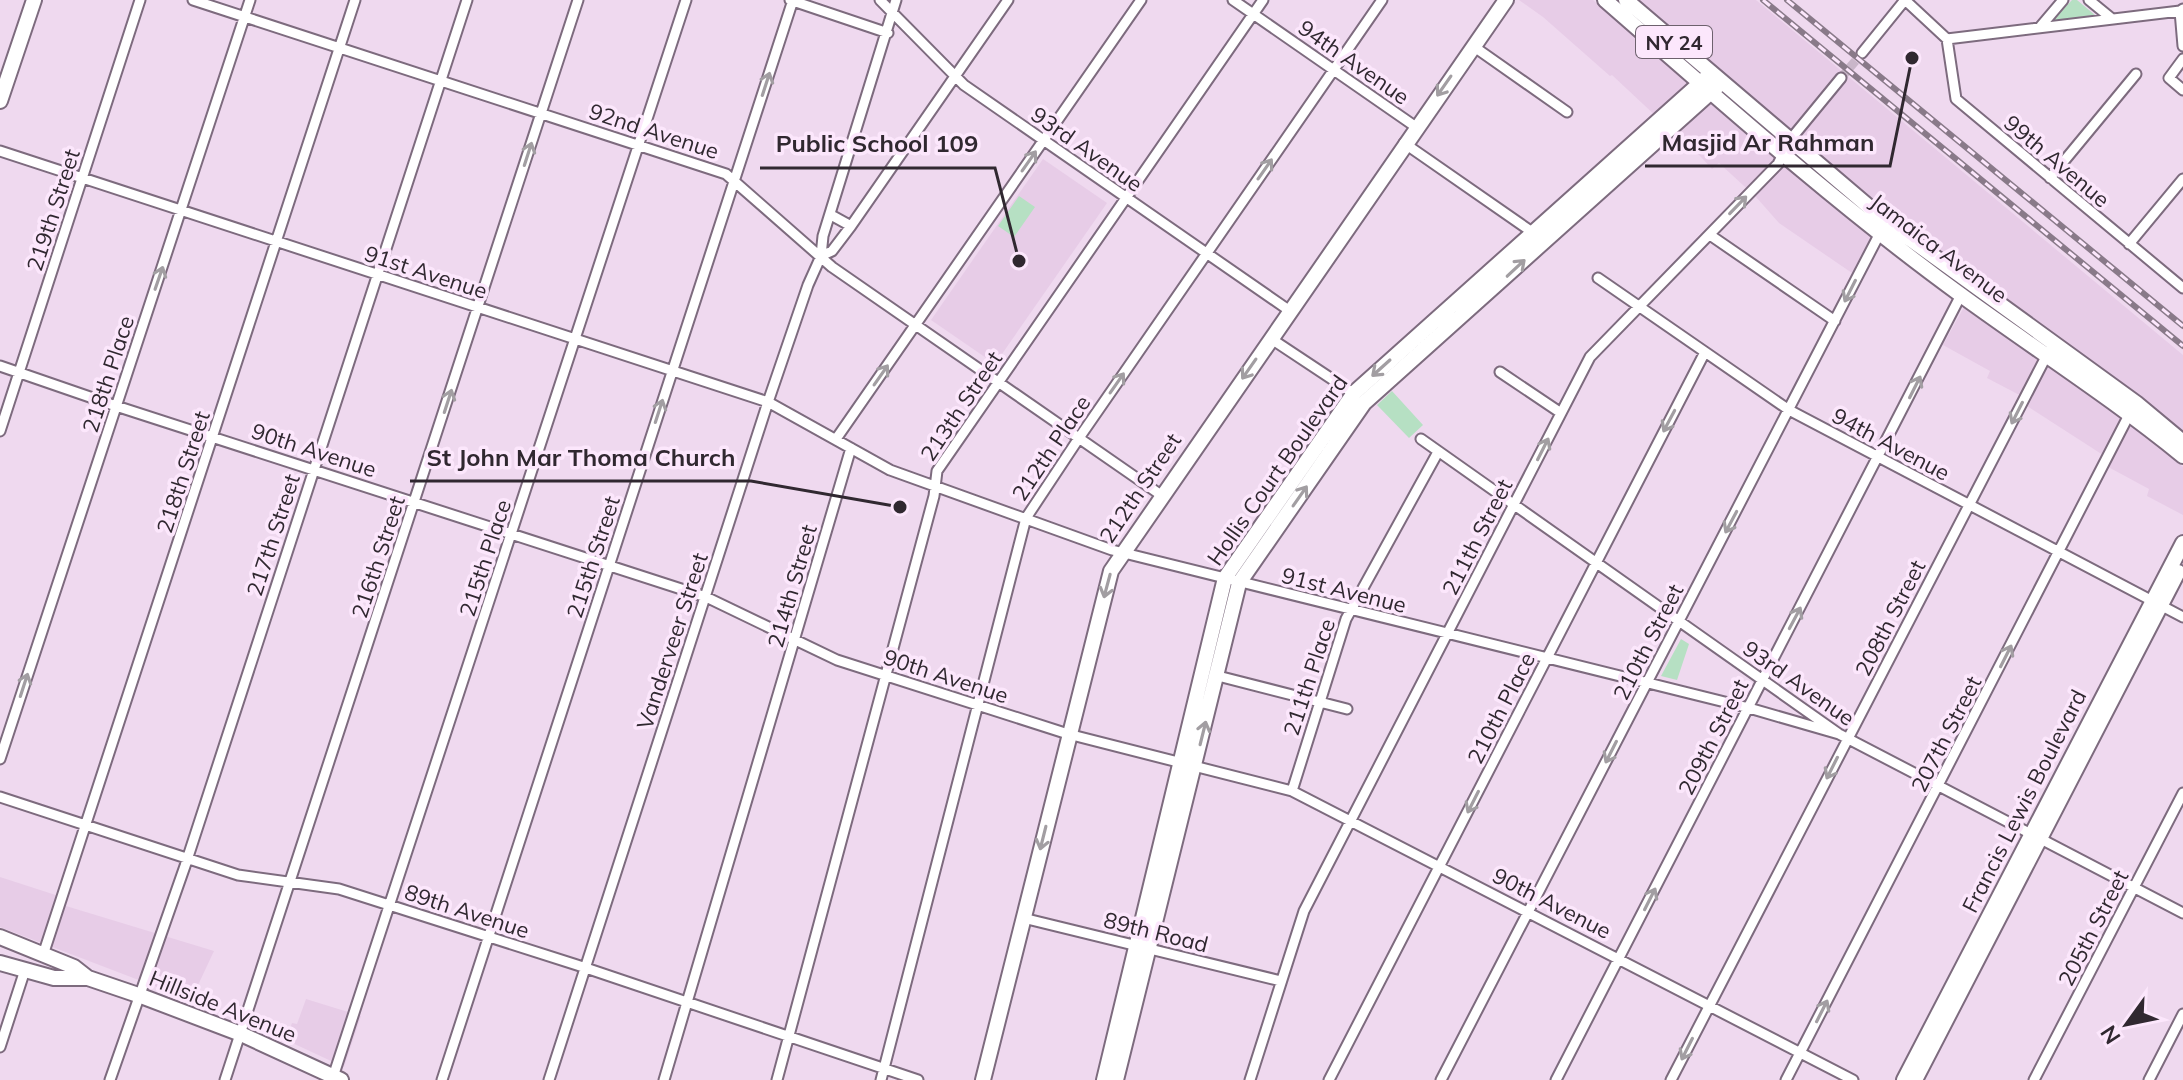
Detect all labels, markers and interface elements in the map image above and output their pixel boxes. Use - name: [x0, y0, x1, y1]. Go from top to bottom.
- street label: 94th Avenue: [1293, 13, 1415, 111]
- road number: NY 24: [1636, 26, 1712, 58]
- one-way arrow: [759, 71, 774, 96]
- one-way arrow: [1436, 75, 1452, 97]
- street label: 92nd Avenue: [586, 97, 722, 165]
- street label: 93rd Avenue: [1026, 100, 1148, 198]
- street label: 99th Avenue: [1998, 109, 2116, 213]
- callout: Masjid Ar Rahman: [1645, 118, 1890, 166]
- callout: Public School 109: [760, 120, 995, 168]
- text: Masjid Ar Rahman: [1662, 127, 1874, 157]
- text: Public School 109: [776, 128, 978, 158]
- one-way arrow: [522, 142, 537, 167]
- street label: 219th Street: [20, 145, 86, 275]
- one-way arrow: [1021, 151, 1037, 173]
- one-way arrow: [1257, 159, 1273, 181]
- street label: Jamaica Avenue: [1865, 187, 2013, 309]
- one-way arrow: [1729, 195, 1748, 215]
- street label: 91st Avenue: [361, 239, 491, 305]
- one-way arrow: [1505, 259, 1525, 278]
- one-way arrow: [152, 266, 167, 291]
- one-way arrow: [1842, 278, 1858, 302]
- street label: 218th Place: [76, 312, 140, 436]
- street label: 213th Street: [914, 345, 1008, 466]
- one-way arrow: [1241, 358, 1257, 380]
- one-way arrow: [1372, 359, 1392, 377]
- one-way arrow: [873, 364, 889, 386]
- street label: Hollis Court Boulevard: [1201, 369, 1353, 571]
- one-way arrow: [1109, 373, 1125, 395]
- one-way arrow: [1907, 375, 1923, 399]
- one-way arrow: [441, 389, 456, 414]
- street label: 212th Place: [1005, 390, 1097, 506]
- one-way arrow: [653, 399, 668, 424]
- street label: 94th Avenue: [1827, 401, 1955, 487]
- one-way arrow: [2008, 401, 2024, 425]
- street label: 218th Street: [150, 407, 216, 537]
- one-way arrow: [1661, 409, 1677, 433]
- street label: 90th Avenue: [248, 417, 380, 483]
- street label: 212th Street: [1093, 427, 1187, 548]
- callout: St John Mar Thoma Church: [410, 433, 751, 481]
- one-way arrow: [1535, 438, 1551, 462]
- text: St John Mar Thoma Church: [427, 442, 735, 472]
- street label: 217th Street: [240, 470, 306, 600]
- street label: 211th Street: [1436, 474, 1518, 600]
- one-way arrow: [1292, 486, 1308, 508]
- street label: 216th Street: [345, 492, 411, 622]
- street label: 215th Street: [560, 492, 626, 622]
- street label: 215th Place: [453, 496, 517, 620]
- one-way arrow: [1722, 509, 1738, 533]
- street label: 214th Street: [761, 521, 823, 651]
- street label: Vanderveer Street: [630, 549, 714, 733]
- street label: 208th Street: [1849, 555, 1931, 681]
- street label: 91st Avenue: [1279, 561, 1409, 619]
- one-way arrow: [1098, 573, 1113, 598]
- street label: 210th Street: [1607, 579, 1689, 705]
- one-way arrow: [1788, 606, 1804, 630]
- street label: 211th Place: [1277, 615, 1341, 739]
- street label: 93rd Avenue: [1738, 634, 1860, 732]
- street label: 90th Avenue: [880, 643, 1012, 709]
- one-way arrow: [1999, 644, 2015, 668]
- street label: 210th Place: [1461, 648, 1541, 768]
- street label: 207th Street: [1905, 671, 1987, 797]
- one-way arrow: [18, 673, 33, 698]
- street label: 209th Street: [1672, 674, 1754, 800]
- street label: Francis Lewis Boulevard: [1956, 685, 2092, 917]
- one-way arrow: [1196, 720, 1211, 746]
- one-way arrow: [1602, 740, 1618, 764]
- one-way arrow: [1824, 756, 1840, 780]
- one-way arrow: [1464, 789, 1480, 813]
- one-way arrow: [1034, 825, 1049, 850]
- street label: 90th Avenue: [1488, 861, 1616, 945]
- street label: 205th Street: [2052, 865, 2134, 991]
- street label: 89th Avenue: [401, 878, 533, 944]
- one-way arrow: [1643, 887, 1659, 911]
- street label: 89th Road: [1101, 906, 1211, 958]
- street label: Hillside Avenue: [145, 964, 301, 1048]
- north arrow: [2087, 984, 2167, 1064]
- one-way arrow: [1815, 999, 1831, 1023]
- text: N: [2094, 1020, 2126, 1049]
- one-way arrow: [1679, 1037, 1695, 1061]

